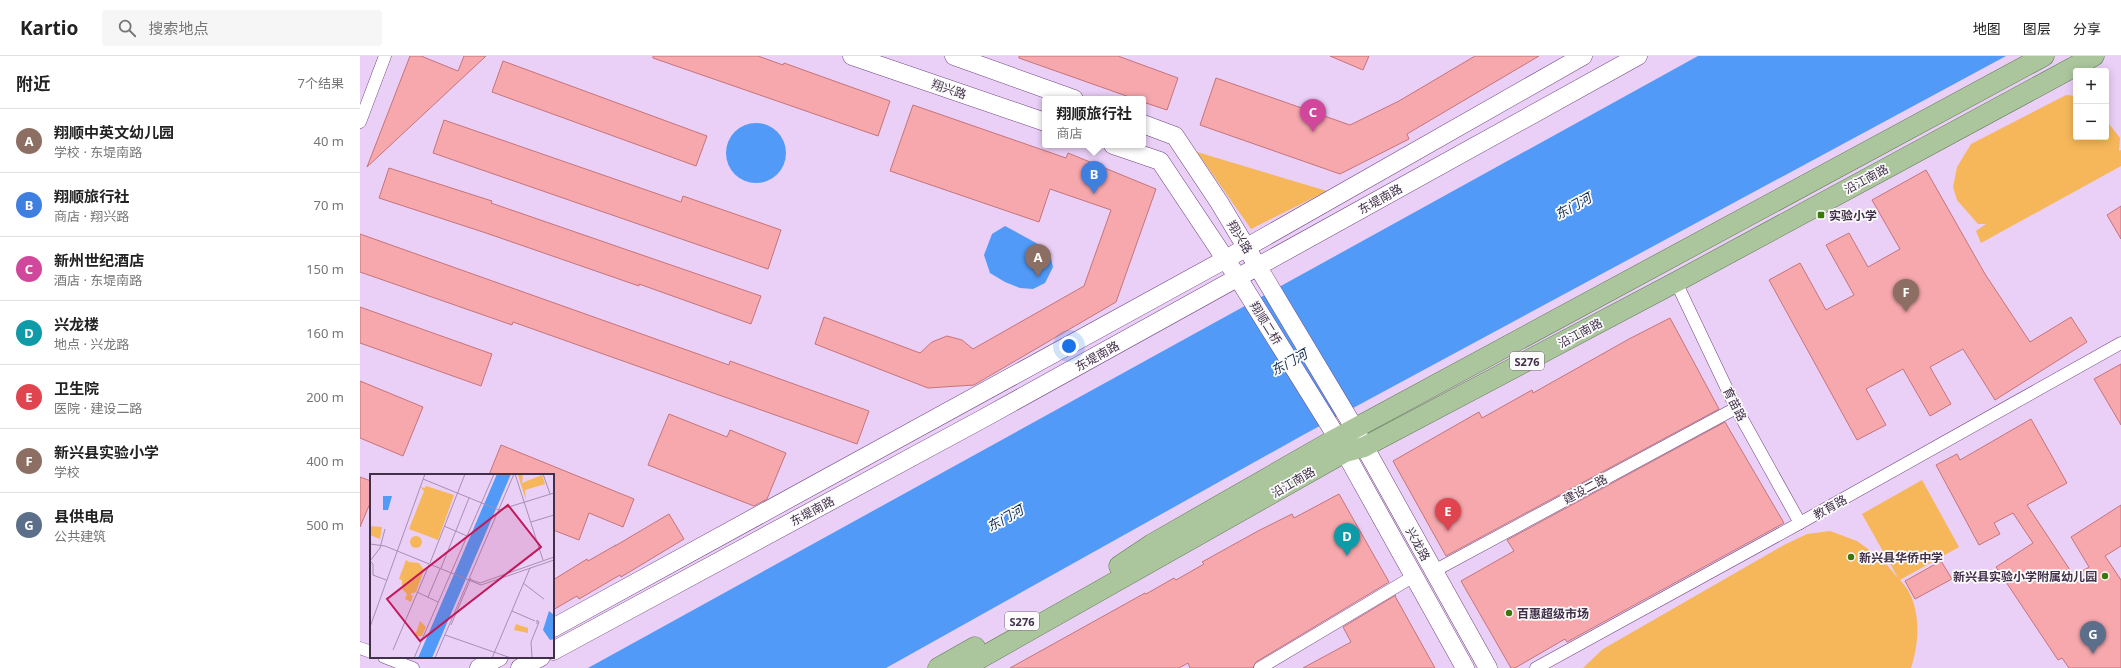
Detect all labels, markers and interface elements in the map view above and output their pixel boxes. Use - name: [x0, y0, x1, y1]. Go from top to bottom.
- search box: [102, 10, 382, 46]
- text: Kartio: [20, 15, 78, 41]
- icon: search: [116, 17, 138, 39]
- text: 搜索地点: [148, 18, 208, 38]
- text: 地图: [1973, 19, 2001, 38]
- text: 图层: [2023, 19, 2051, 38]
- text: 分享: [2073, 19, 2101, 38]
- map controls: [2073, 68, 2109, 140]
- button: +: [2073, 68, 2109, 104]
- text: 附近: [16, 72, 50, 95]
- text: 7个结果: [298, 74, 344, 92]
- street label: 翔兴路: [929, 75, 969, 103]
- popup: [1042, 96, 1146, 148]
- pin: C: [1300, 99, 1326, 132]
- text: 翔顺旅行社: [1056, 103, 1132, 123]
- button: −: [2073, 104, 2109, 140]
- text: 翔顺中英文幼儿园: [54, 122, 174, 142]
- text: 商店: [1056, 124, 1083, 142]
- text: A: [25, 132, 34, 150]
- text: 40 m: [314, 132, 344, 150]
- text: 学校 · 东堤南路: [54, 143, 142, 161]
- street label: 沿江南路: [1841, 160, 1891, 198]
- pin: B: [1081, 161, 1107, 194]
- street label: 东堤南路: [1355, 180, 1405, 218]
- text: 翔顺旅行社: [54, 186, 129, 206]
- water label: 东门河: [1552, 187, 1597, 223]
- text: B: [25, 196, 33, 214]
- text: 70 m: [314, 196, 344, 214]
- text: 商店 · 翔兴路: [54, 207, 129, 225]
- place label: 实验小学: [1829, 207, 1877, 224]
- marker: 实验小学: [1816, 210, 1826, 220]
- street label: 翔兴路: [1223, 217, 1257, 257]
- pin: A: [1025, 244, 1051, 277]
- text: 新州世纪酒店: [54, 250, 144, 270]
- text: C: [25, 260, 33, 278]
- text: 150 m: [306, 260, 344, 278]
- text: 酒店 · 东堤南路: [54, 271, 142, 289]
- pin: F: [1893, 279, 1919, 312]
- street label: 翔顺二桥: [1246, 298, 1286, 348]
- text: 兴龙楼: [54, 314, 99, 334]
- street label: 沿江南路: [1555, 314, 1605, 352]
- text: D: [24, 324, 34, 342]
- text: 160 m: [306, 324, 344, 342]
- text: 地点 · 兴龙路: [54, 335, 129, 353]
- your location: [1059, 336, 1079, 356]
- street label: 东堤南路: [1072, 337, 1122, 375]
- water label: 东门河: [1268, 343, 1313, 379]
- road number: S276: [1510, 352, 1544, 370]
- text: 卫生院: [54, 378, 99, 398]
- street label: 育苗路: [1719, 384, 1751, 424]
- text: E: [25, 388, 33, 406]
- text: 200 m: [306, 388, 344, 406]
- text: 医院 · 建设二路: [54, 399, 142, 417]
- text: 新兴县实验小学: [54, 442, 159, 462]
- text: F: [25, 452, 33, 470]
- text: 400 m: [306, 452, 344, 470]
- text: 学校: [54, 463, 80, 481]
- street label: 沿江南路: [1268, 463, 1318, 501]
- street label: 建设二路: [1560, 470, 1610, 508]
- inset map: [370, 474, 554, 658]
- street label: 教育路: [1810, 491, 1850, 523]
- street label: 东堤南路: [787, 492, 837, 530]
- pin: E: [1435, 498, 1461, 531]
- water label: 东门河: [984, 499, 1029, 535]
- text: 县供电局: [54, 506, 114, 526]
- text: G: [24, 516, 34, 534]
- text: 500 m: [306, 516, 344, 534]
- pin: D: [1334, 523, 1360, 556]
- street label: 兴龙路: [1402, 524, 1434, 564]
- text: 公共建筑: [54, 527, 106, 545]
- place label: 新兴县华侨中学: [1859, 549, 1943, 566]
- marker: 新兴县华侨中学: [1846, 552, 1856, 562]
- place label: 新兴县实验小学附属幼儿园: [1953, 568, 2097, 585]
- marker: 新兴县实验小学附属幼儿园: [2100, 571, 2110, 581]
- place label: 百惠超级市场: [1517, 605, 1589, 622]
- marker: 百惠超级市场: [1504, 608, 1514, 618]
- road number: S276: [1005, 612, 1039, 630]
- pin: G: [2080, 621, 2106, 654]

